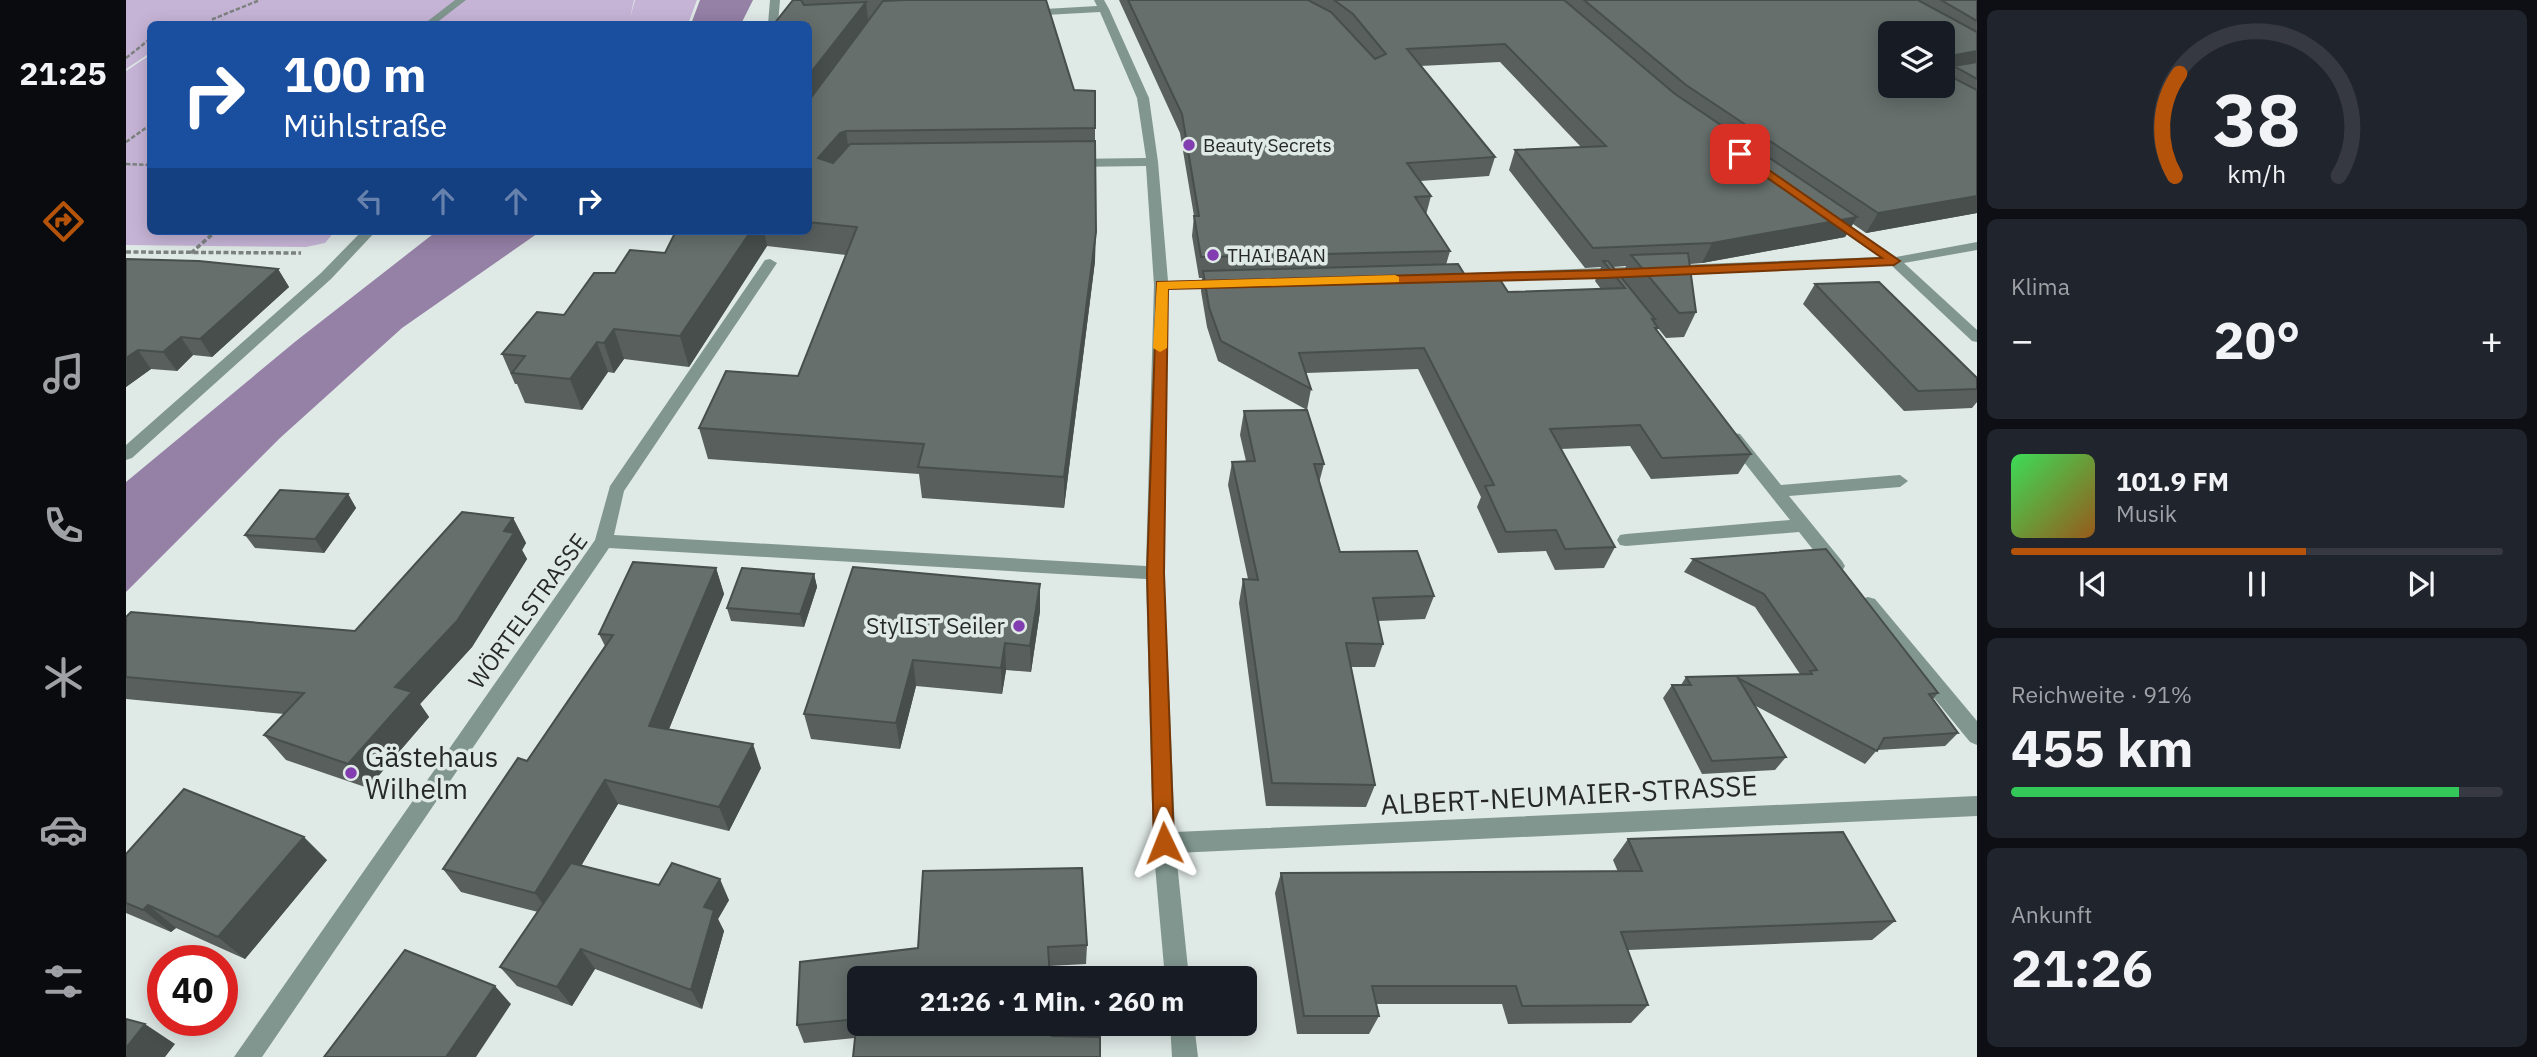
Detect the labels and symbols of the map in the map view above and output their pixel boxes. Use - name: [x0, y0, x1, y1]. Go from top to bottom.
- pin: [1710, 124, 1770, 184]
- place label: Beauty Secrets: [1203, 133, 1332, 157]
- marker: Beauty Secrets: [1181, 137, 1197, 153]
- place label: THAI BAAN: [1227, 243, 1326, 267]
- marker: THAI BAAN: [1205, 247, 1221, 263]
- street label: WÖRTELSTRASSE: [461, 527, 594, 694]
- place label: StylIST Seiler: [866, 610, 1006, 640]
- marker: StylIST Seiler: [1011, 618, 1027, 634]
- place label: Gästehaus Wilhelm: [365, 738, 498, 807]
- marker: Gästehaus Wilhelm: [343, 765, 359, 781]
- street label: ALBERT-NEUMAIER-STRASSE: [1380, 766, 1758, 823]
- position arrow: [1127, 806, 1201, 880]
- speed limit sign: 40: [147, 945, 238, 1036]

